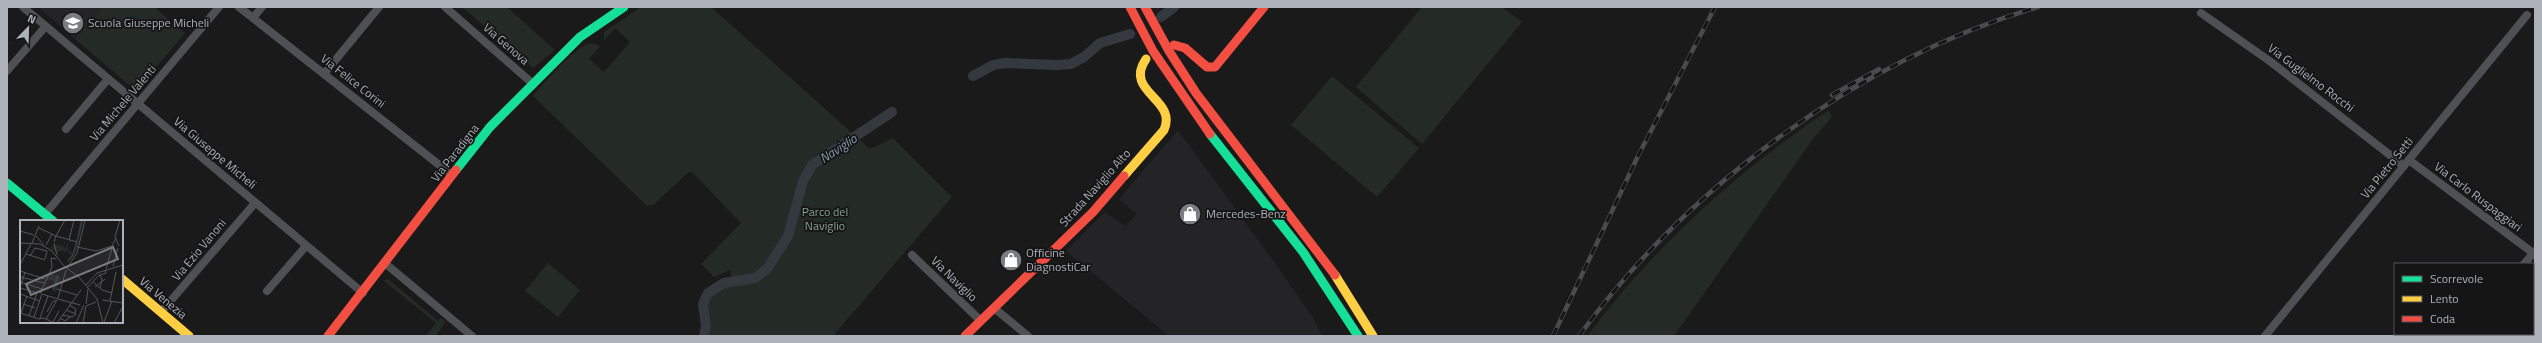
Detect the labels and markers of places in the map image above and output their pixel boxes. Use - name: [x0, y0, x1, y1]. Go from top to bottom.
- school or university icon: Scuola Giuseppe Micheli: [60, 10, 86, 36]
- place label: Scuola Giuseppe Micheli: [88, 13, 209, 32]
- shop icon: Mercedes-Benz: [1177, 201, 1203, 227]
- place label: Mercedes-Benz: [1206, 204, 1286, 223]
- place label: Officine DiagnostiCar: [1026, 243, 1090, 276]
- shop icon: Officine DiagnostiCar: [998, 247, 1024, 273]

